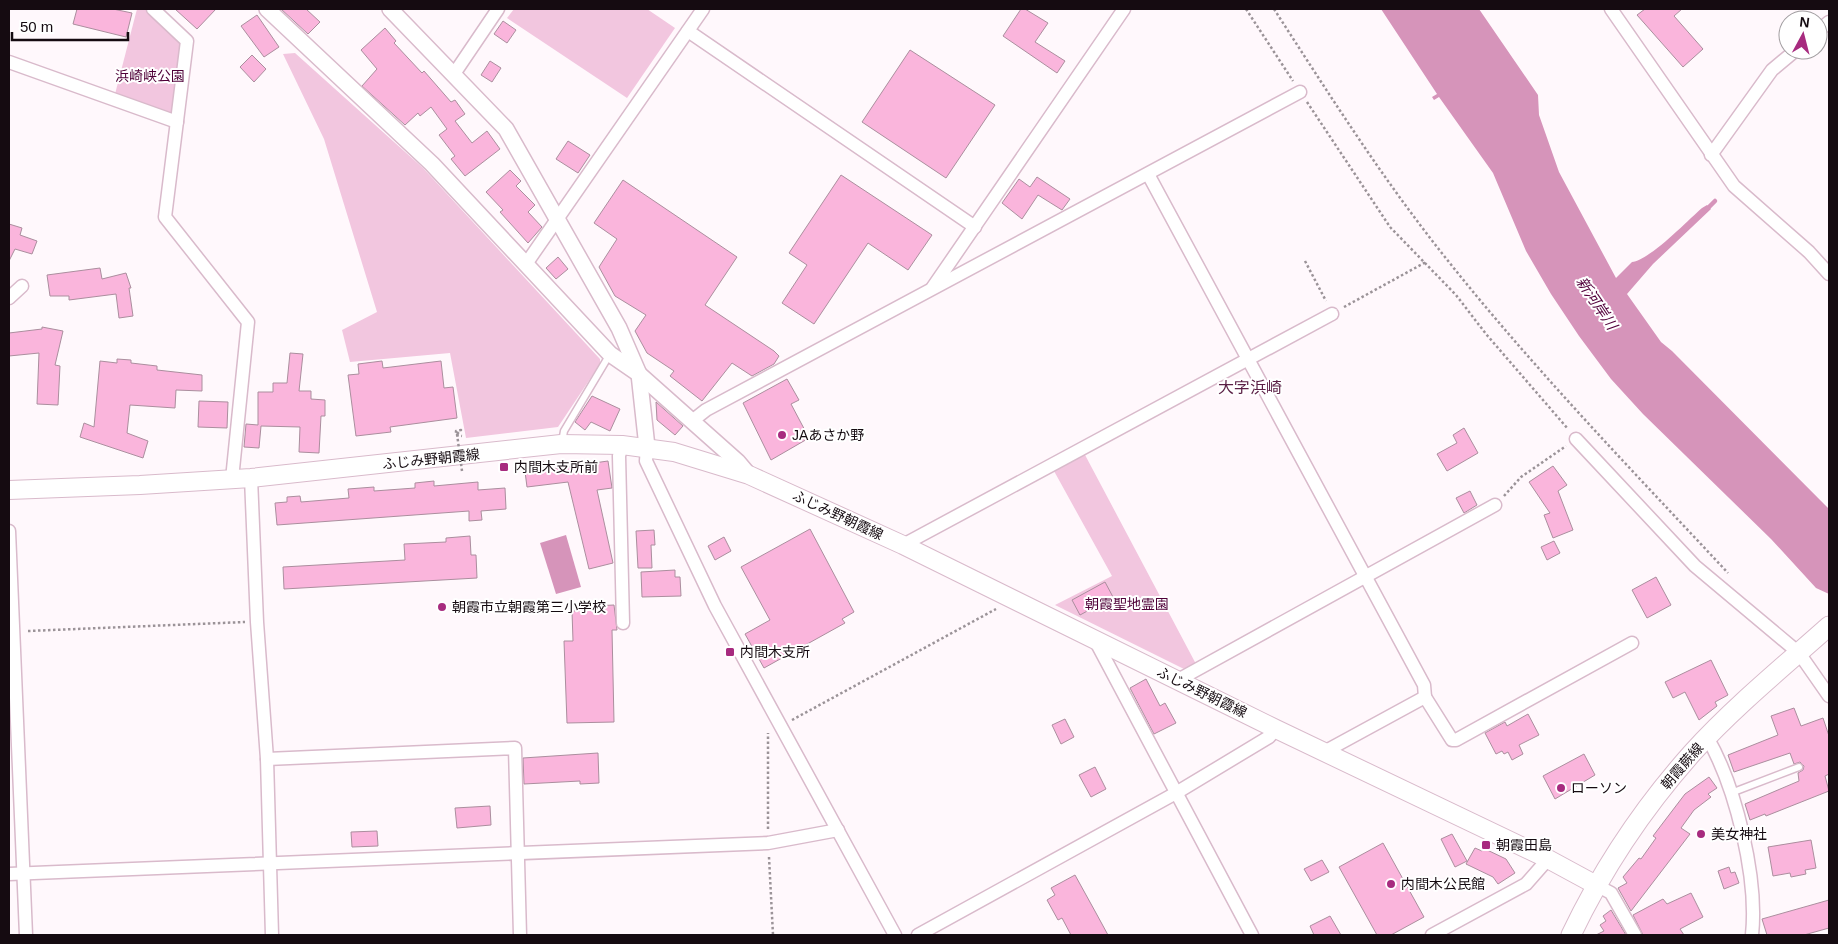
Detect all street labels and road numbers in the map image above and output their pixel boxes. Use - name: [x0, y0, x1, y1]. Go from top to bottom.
- street label: ふじみ野朝霞線: [381, 446, 481, 472]
- street label: ふじみ野朝霞線: [790, 487, 886, 543]
- street label: ふじみ野朝霞線: [1154, 663, 1250, 721]
- street label: 朝霞蕨線: [1658, 740, 1706, 792]

